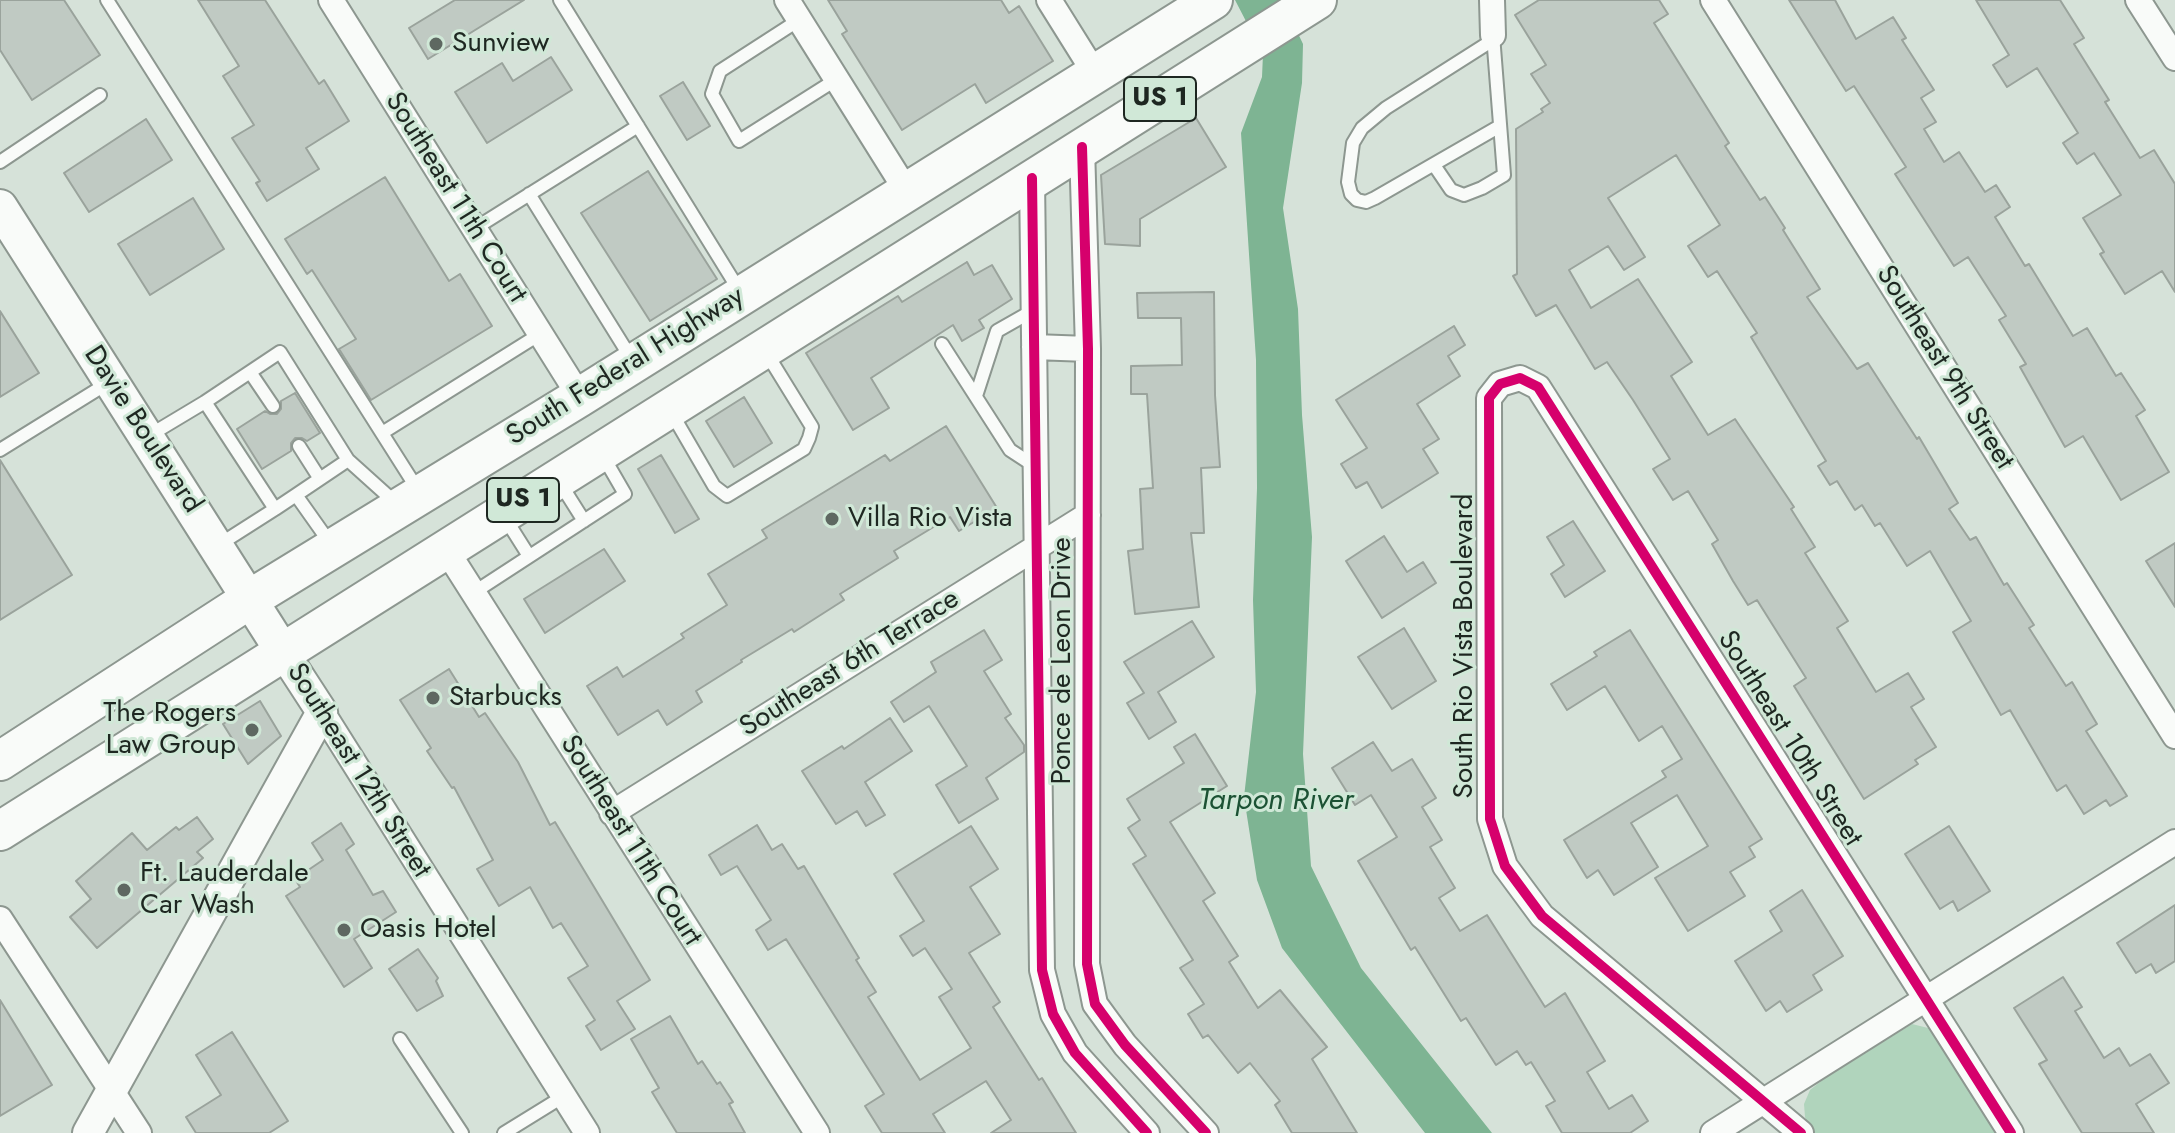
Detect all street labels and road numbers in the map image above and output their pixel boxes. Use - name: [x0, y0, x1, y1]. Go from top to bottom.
- road number: US 1: [1124, 77, 1196, 121]
- street label: Southeast 11th Court: [377, 87, 533, 309]
- street label: Southeast 9th Street: [1868, 260, 2020, 476]
- street label: South Federal Highway: [501, 280, 751, 454]
- street label: Davie Boulevard: [76, 340, 208, 520]
- road number: US 1: [487, 478, 559, 522]
- street label: South Rio Vista Boulevard: [1448, 494, 1482, 798]
- street label: Ponce de Leon Drive: [1046, 537, 1080, 785]
- street label: Southeast 6th Terrace: [734, 583, 966, 745]
- street label: Southeast 10th Street: [1709, 625, 1869, 853]
- street label: Southeast 12th Street: [279, 658, 437, 884]
- street label: Southeast 11th Court: [552, 730, 708, 952]

